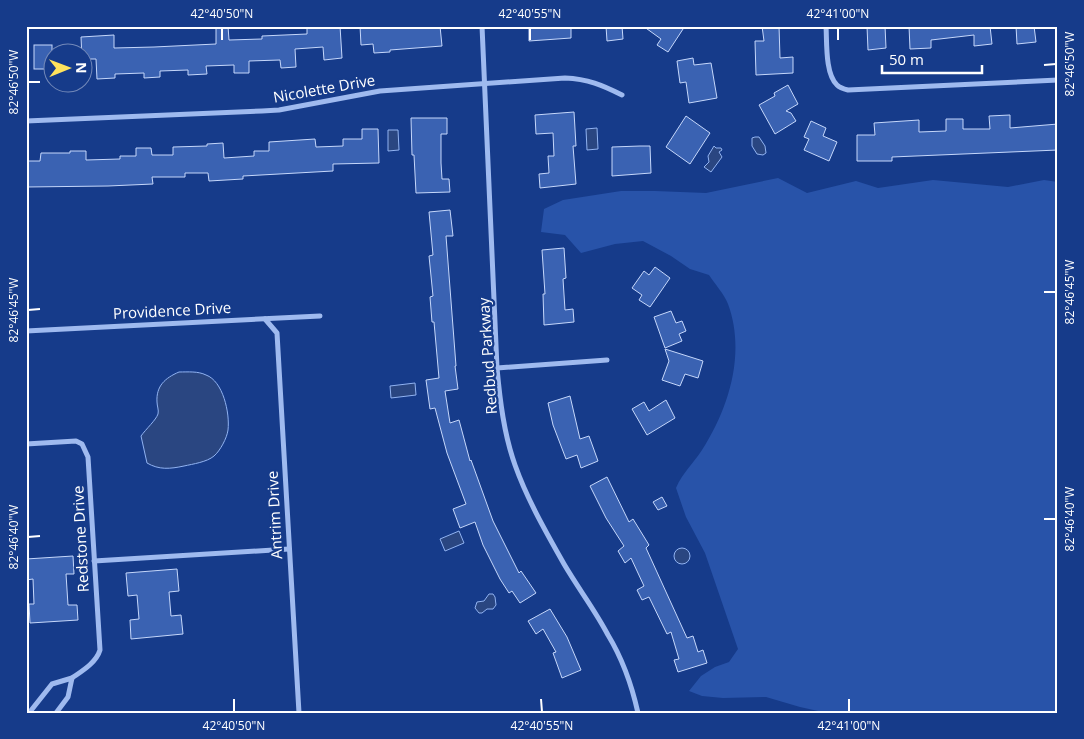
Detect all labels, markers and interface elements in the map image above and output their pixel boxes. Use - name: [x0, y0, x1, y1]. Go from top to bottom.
- text: 42°40'50"N: [191, 5, 253, 22]
- text: 42°40'55"N: [499, 5, 561, 22]
- text: 42°41'00"N: [807, 5, 869, 22]
- text: 82°46'50"W: [1061, 32, 1078, 96]
- north arrow: [42, 42, 92, 92]
- scale bar: [882, 42, 982, 74]
- text: 50 m: [889, 49, 924, 69]
- text: 82°46'50"W: [5, 50, 22, 114]
- text: N: [72, 62, 91, 74]
- street label: Nicolette Drive: [271, 69, 377, 107]
- text: 82°46'45"W: [1061, 260, 1078, 324]
- text: 82°46'45"W: [5, 278, 22, 342]
- street label: Redbud Parkway: [473, 296, 501, 415]
- street label: Providence Drive: [112, 297, 232, 323]
- street label: Antrim Drive: [262, 470, 286, 560]
- street label: Redstone Drive: [67, 485, 93, 593]
- text: 82°46'40"W: [1061, 487, 1078, 551]
- text: 82°46'40"W: [5, 505, 22, 569]
- text: 42°40'50"N: [203, 717, 265, 734]
- text: 42°40'55"N: [511, 717, 573, 734]
- text: 42°41'00"N: [818, 717, 880, 734]

